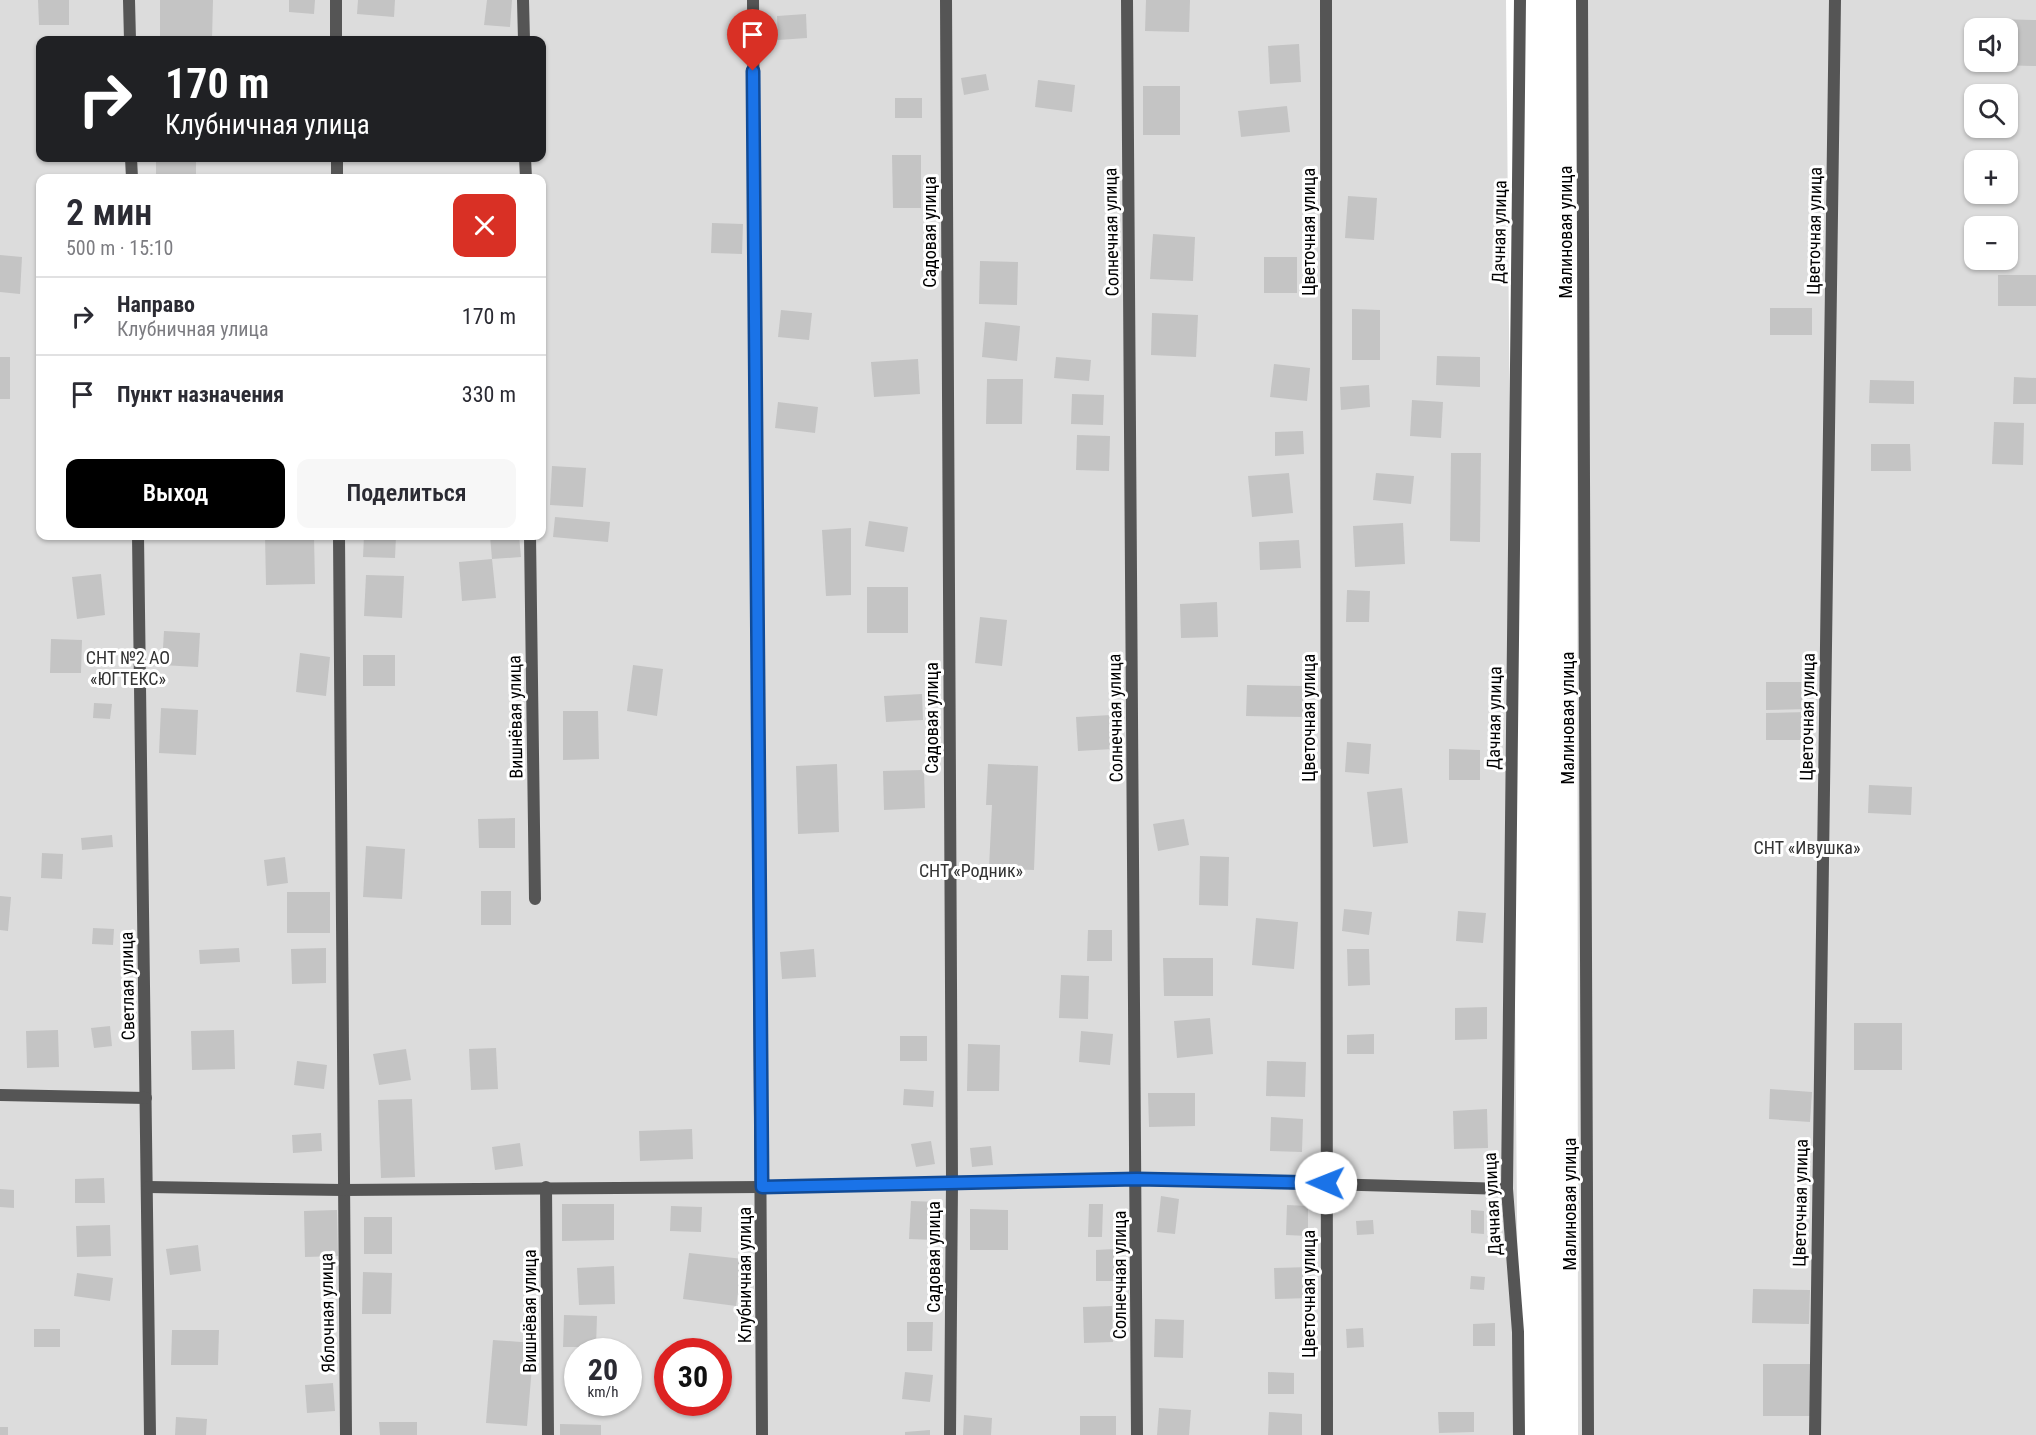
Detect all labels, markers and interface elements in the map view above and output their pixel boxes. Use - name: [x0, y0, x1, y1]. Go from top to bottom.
- pin: [727, 9, 778, 71]
- icon: arrive: [736, 18, 769, 51]
- map controls: [1964, 18, 2018, 270]
- button: sound: [1964, 18, 2018, 72]
- text: 170 m: [165, 59, 270, 108]
- icon: right: [66, 60, 144, 138]
- button: search: [1964, 84, 2018, 138]
- text: Клубничная улица: [165, 109, 370, 141]
- button: +: [1964, 150, 2018, 204]
- street label: Малиновая улица: [1555, 166, 1576, 298]
- street label: Солнечная улица: [1099, 167, 1123, 297]
- street label: Цветочная улица: [1802, 167, 1826, 295]
- street label: Цветочная улица: [1298, 168, 1319, 296]
- street label: Садовая улица: [919, 176, 940, 288]
- street label: Дачная улица: [1488, 180, 1510, 284]
- text: 2 мин: [66, 192, 152, 234]
- button: close: [453, 194, 516, 257]
- button: −: [1964, 216, 2018, 270]
- text: 500 m · 15:10: [66, 236, 173, 260]
- text: Направо: [117, 292, 195, 317]
- icon: right: [66, 300, 99, 333]
- text: 170 m: [462, 304, 516, 329]
- text: Клубничная улица: [117, 317, 269, 341]
- icon: arrive: [66, 378, 99, 411]
- text: Пункт назначения: [117, 382, 284, 407]
- text: 330 m: [462, 382, 516, 407]
- button: Выход: [66, 459, 285, 528]
- button: Поделиться: [297, 459, 516, 528]
- park label: СНТ №2 АО «ЮГТЕКС»: [86, 647, 170, 689]
- street label: Малиновая улица: [1557, 652, 1578, 784]
- street label: Солнечная улица: [1103, 653, 1127, 783]
- street label: Цветочная улица: [1795, 653, 1819, 781]
- street label: Цветочная улица: [1298, 654, 1319, 782]
- street label: Вишнёвая улица: [503, 655, 527, 779]
- street label: Садовая улица: [921, 662, 942, 774]
- street label: Дачная улица: [1483, 666, 1505, 770]
- park label: СНТ «Ивушка»: [1754, 837, 1860, 858]
- park label: СНТ «Родник»: [919, 860, 1023, 881]
- street label: Светлая улица: [116, 931, 138, 1041]
- street label: Малиновая улица: [1559, 1138, 1580, 1270]
- street label: Цветочная улица: [1788, 1139, 1812, 1267]
- position arrow: [1294, 1151, 1358, 1215]
- street label: Дачная улица: [1479, 1152, 1505, 1256]
- street label: Садовая улица: [923, 1201, 944, 1313]
- street label: Клубничная улица: [734, 1207, 755, 1343]
- street label: Солнечная улица: [1109, 1211, 1130, 1339]
- street label: Цветочная улица: [1298, 1230, 1319, 1358]
- street label: Вишнёвая улица: [519, 1249, 540, 1373]
- street label: Яблочная улица: [315, 1253, 339, 1373]
- speed limit sign: 30: [654, 1338, 732, 1416]
- text: 20: [588, 1352, 618, 1387]
- text: km/h: [588, 1383, 618, 1401]

